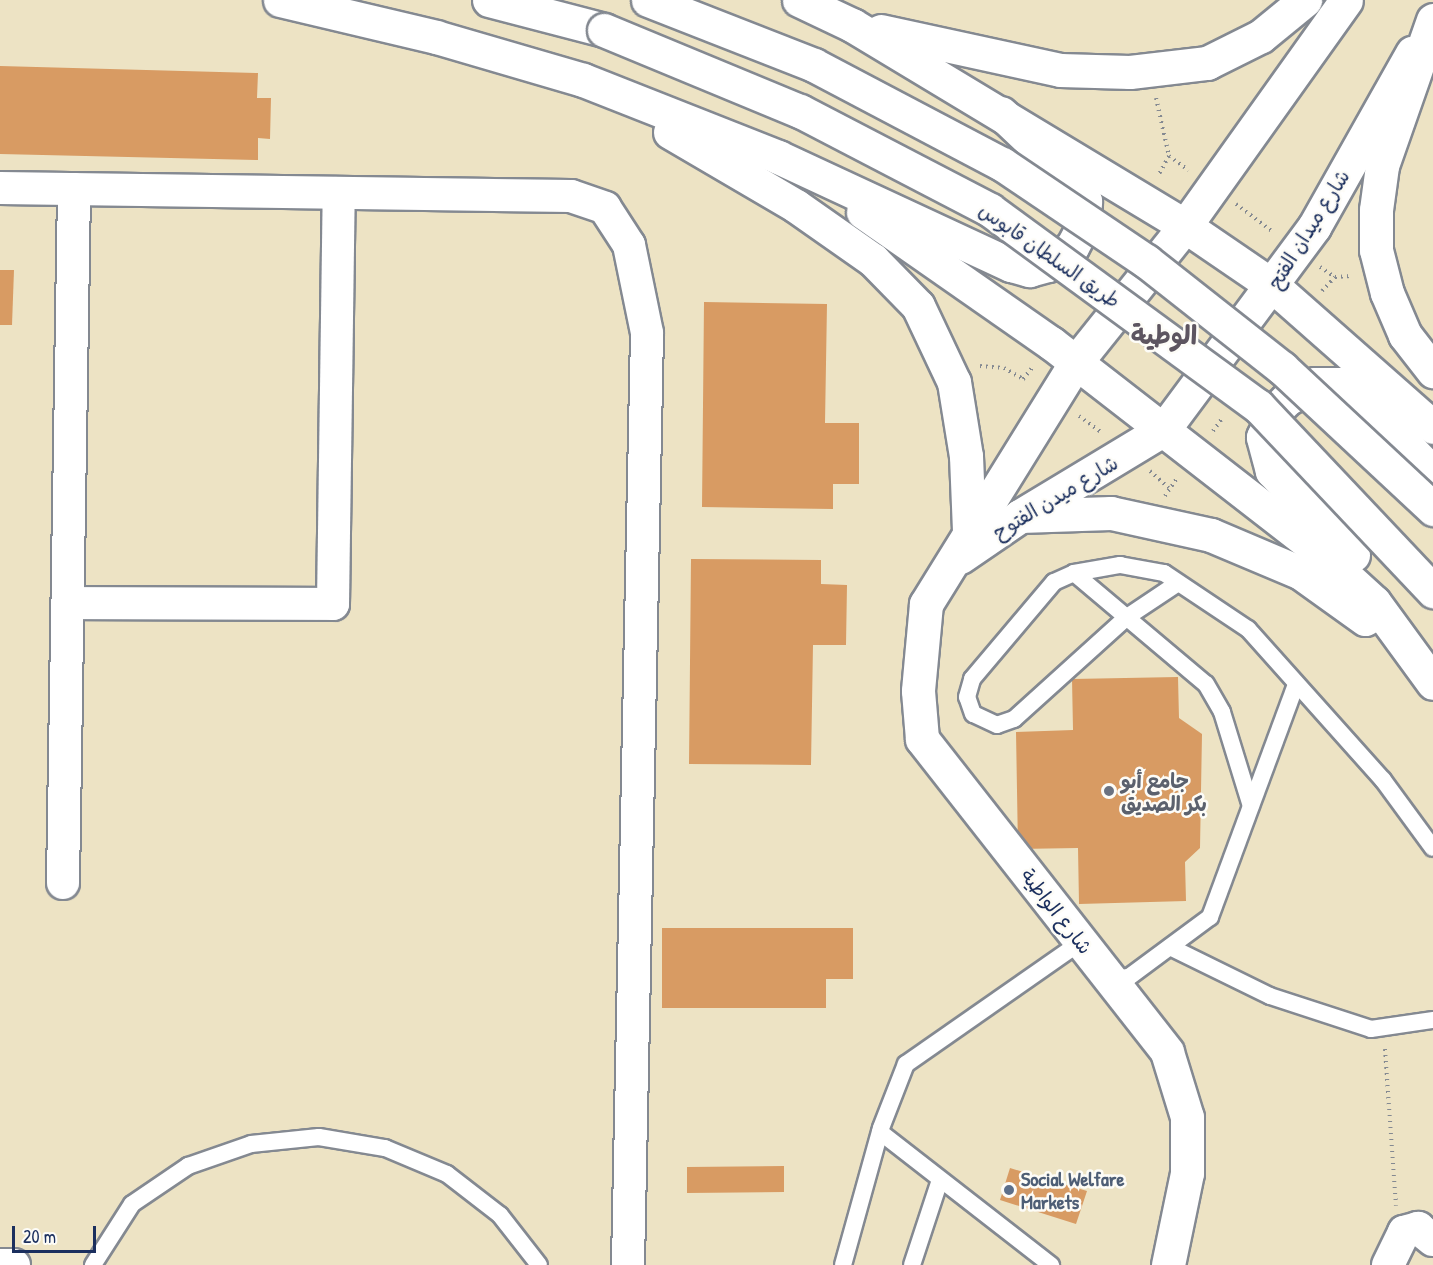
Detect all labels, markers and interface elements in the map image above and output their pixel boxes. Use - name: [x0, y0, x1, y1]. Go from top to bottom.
- street label: شارع ميدان الفتح: [1262, 165, 1354, 293]
- street label: طريق السلطان قابوس: [975, 197, 1125, 313]
- district label: الوطية: [1131, 319, 1197, 351]
- street label: شارع ميدن الفتوح: [988, 450, 1122, 544]
- place label: جامع أبو بكر الصديق: [1121, 768, 1207, 815]
- marker: جامع أبو بكر الصديق: [1102, 784, 1116, 798]
- street label: شارع الواطية: [1016, 864, 1098, 958]
- place label: Social Welfare Markets: [1021, 1166, 1125, 1213]
- marker: Social Welfare Markets: [1002, 1183, 1016, 1197]
- scale bar: [15, 1214, 99, 1252]
- text: 20 m: [23, 1224, 56, 1249]

